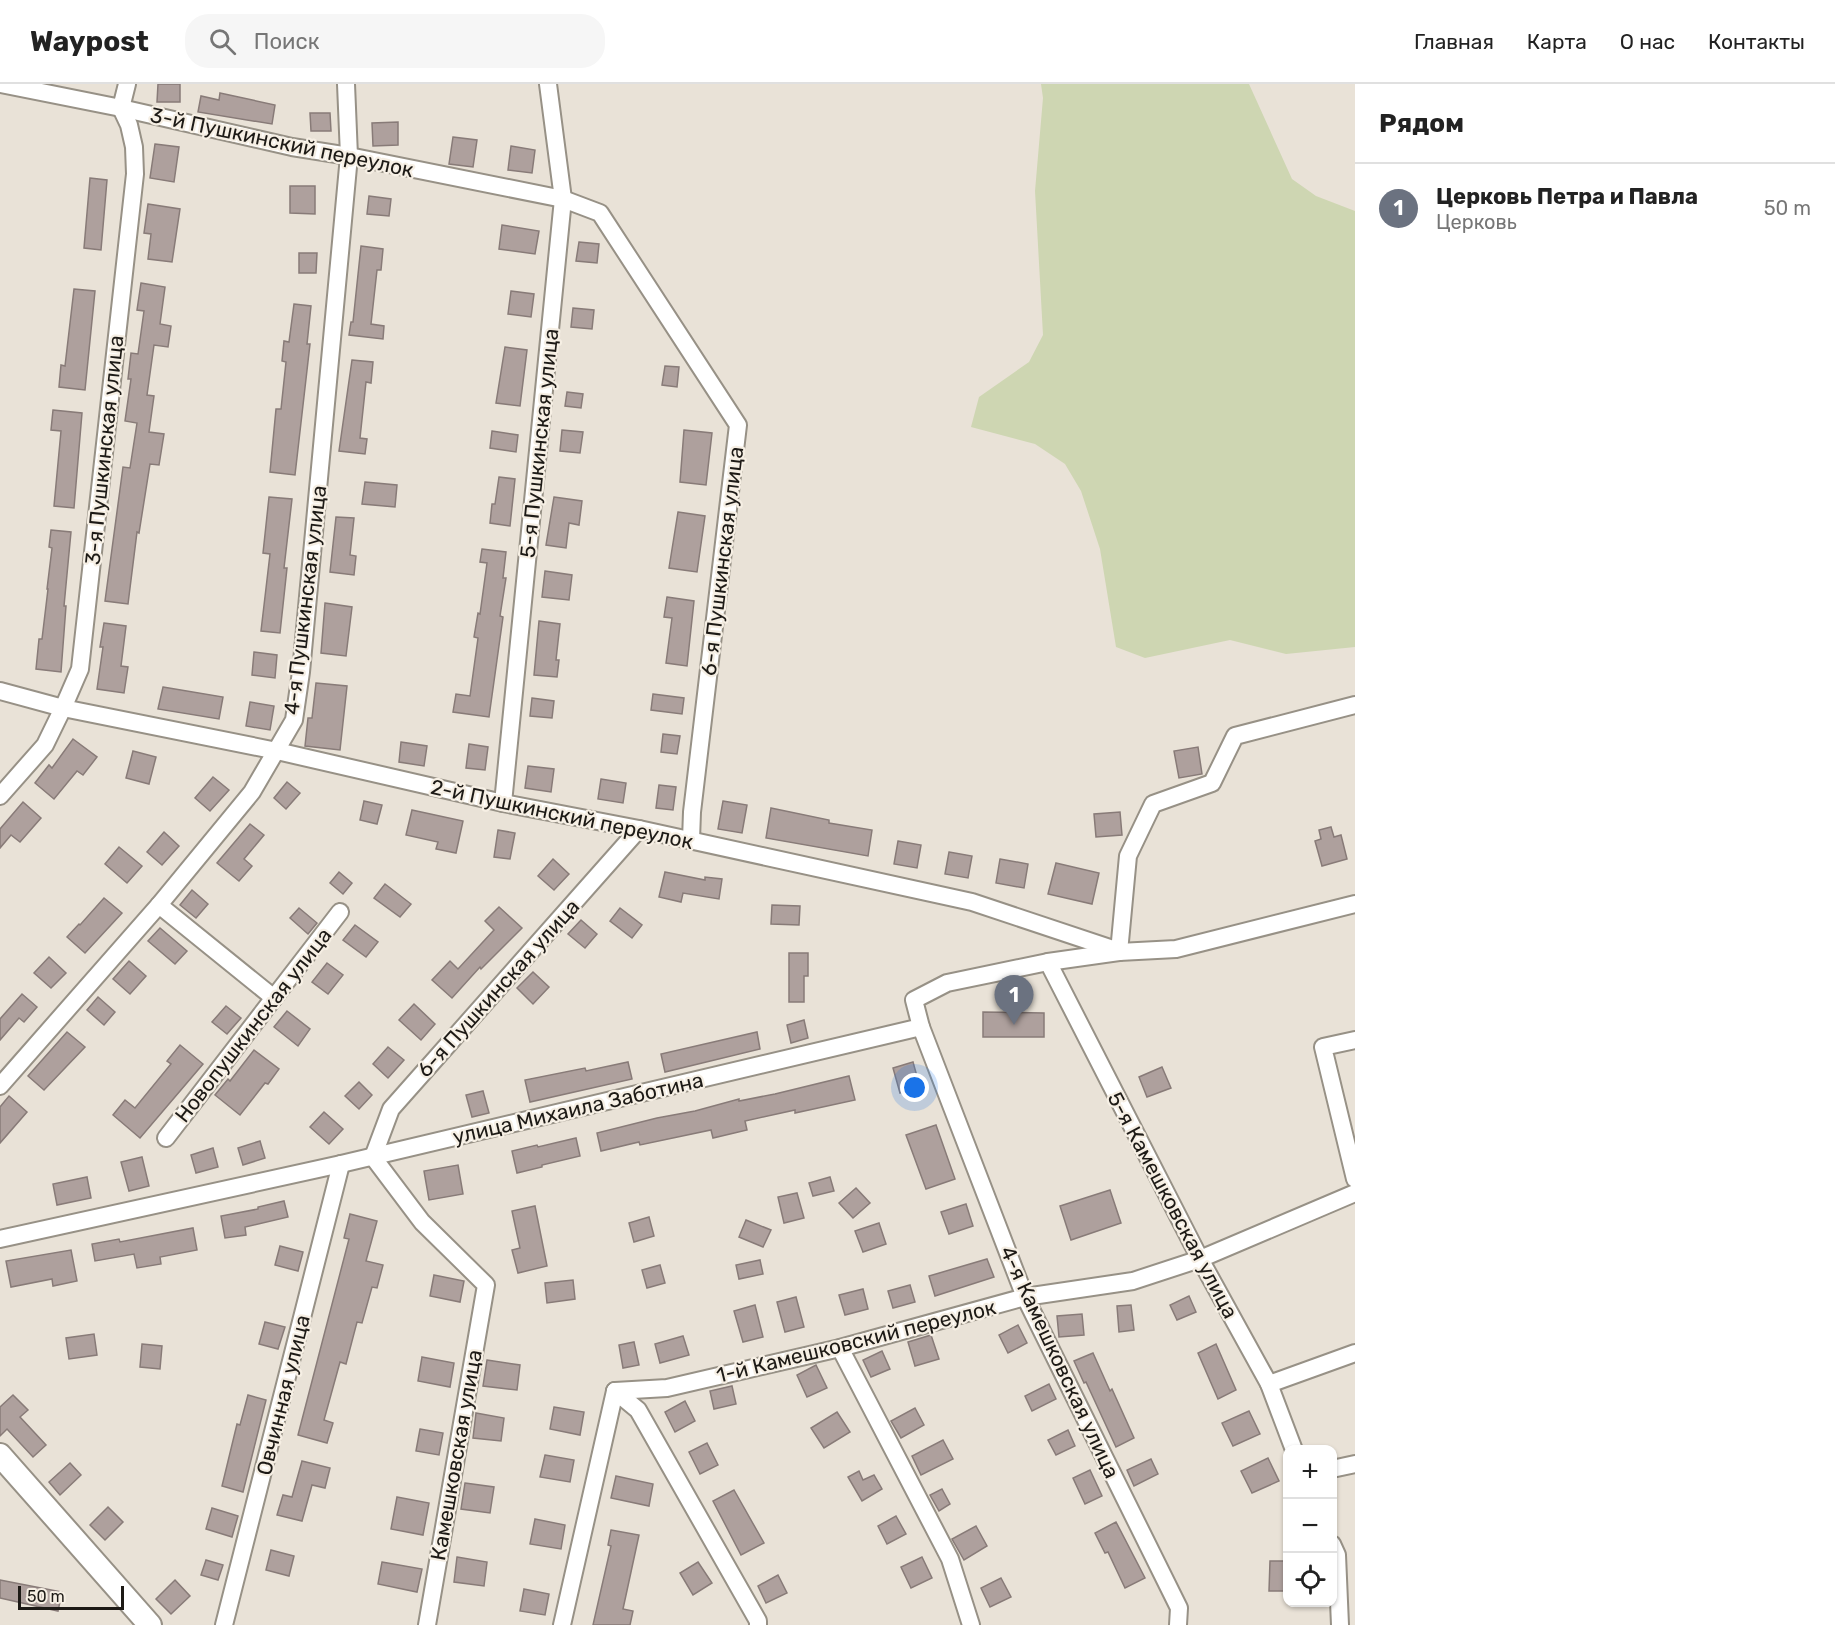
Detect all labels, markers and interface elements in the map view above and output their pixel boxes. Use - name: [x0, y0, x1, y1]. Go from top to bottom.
- search box: [185, 14, 605, 68]
- text: Waypost: [30, 25, 149, 58]
- icon: search: [206, 25, 239, 58]
- text: Поиск: [254, 28, 319, 55]
- text: Главная: [1414, 29, 1494, 54]
- text: Карта: [1527, 29, 1587, 54]
- text: О нас: [1620, 29, 1675, 54]
- text: Контакты: [1708, 29, 1805, 54]
- street label: 3-й Пушкинский переулок: [148, 102, 416, 182]
- text: Рядом: [1379, 108, 1464, 139]
- text: Церковь Петра и Павла: [1436, 183, 1698, 210]
- text: 1: [1394, 196, 1403, 220]
- text: 50 m: [1764, 196, 1811, 220]
- text: Церковь: [1436, 210, 1517, 234]
- street label: 5-я Пушкинская улица: [515, 327, 563, 559]
- street label: 3-я Пушкинская улица: [80, 334, 128, 566]
- street label: 6-я Пушкинская улица: [696, 445, 748, 677]
- street label: 4-я Пушкинская улица: [279, 484, 331, 716]
- street label: 2-й Пушкинский переулок: [428, 774, 696, 854]
- street label: 6-я Пушкинская улица: [412, 894, 584, 1082]
- street label: Новопушкинская улица: [169, 923, 337, 1127]
- pin: 1: [994, 976, 1034, 1025]
- street label: улица Михаила Заботина: [450, 1067, 706, 1149]
- your location: [900, 1073, 929, 1102]
- street label: 5-я Камешковская улица: [1103, 1087, 1243, 1323]
- street label: 4-я Камешковская улица: [995, 1242, 1125, 1482]
- street label: 1-й Камешковский переулок: [714, 1294, 998, 1388]
- street label: Овчинная улица: [251, 1312, 315, 1478]
- street label: Камешковская улица: [425, 1348, 487, 1562]
- map controls: [1283, 1445, 1337, 1607]
- button: +: [1283, 1445, 1337, 1499]
- button: −: [1283, 1499, 1337, 1553]
- button: locate: [1283, 1553, 1337, 1607]
- scale bar: [18, 1583, 124, 1610]
- text: 50 m: [27, 1587, 65, 1606]

